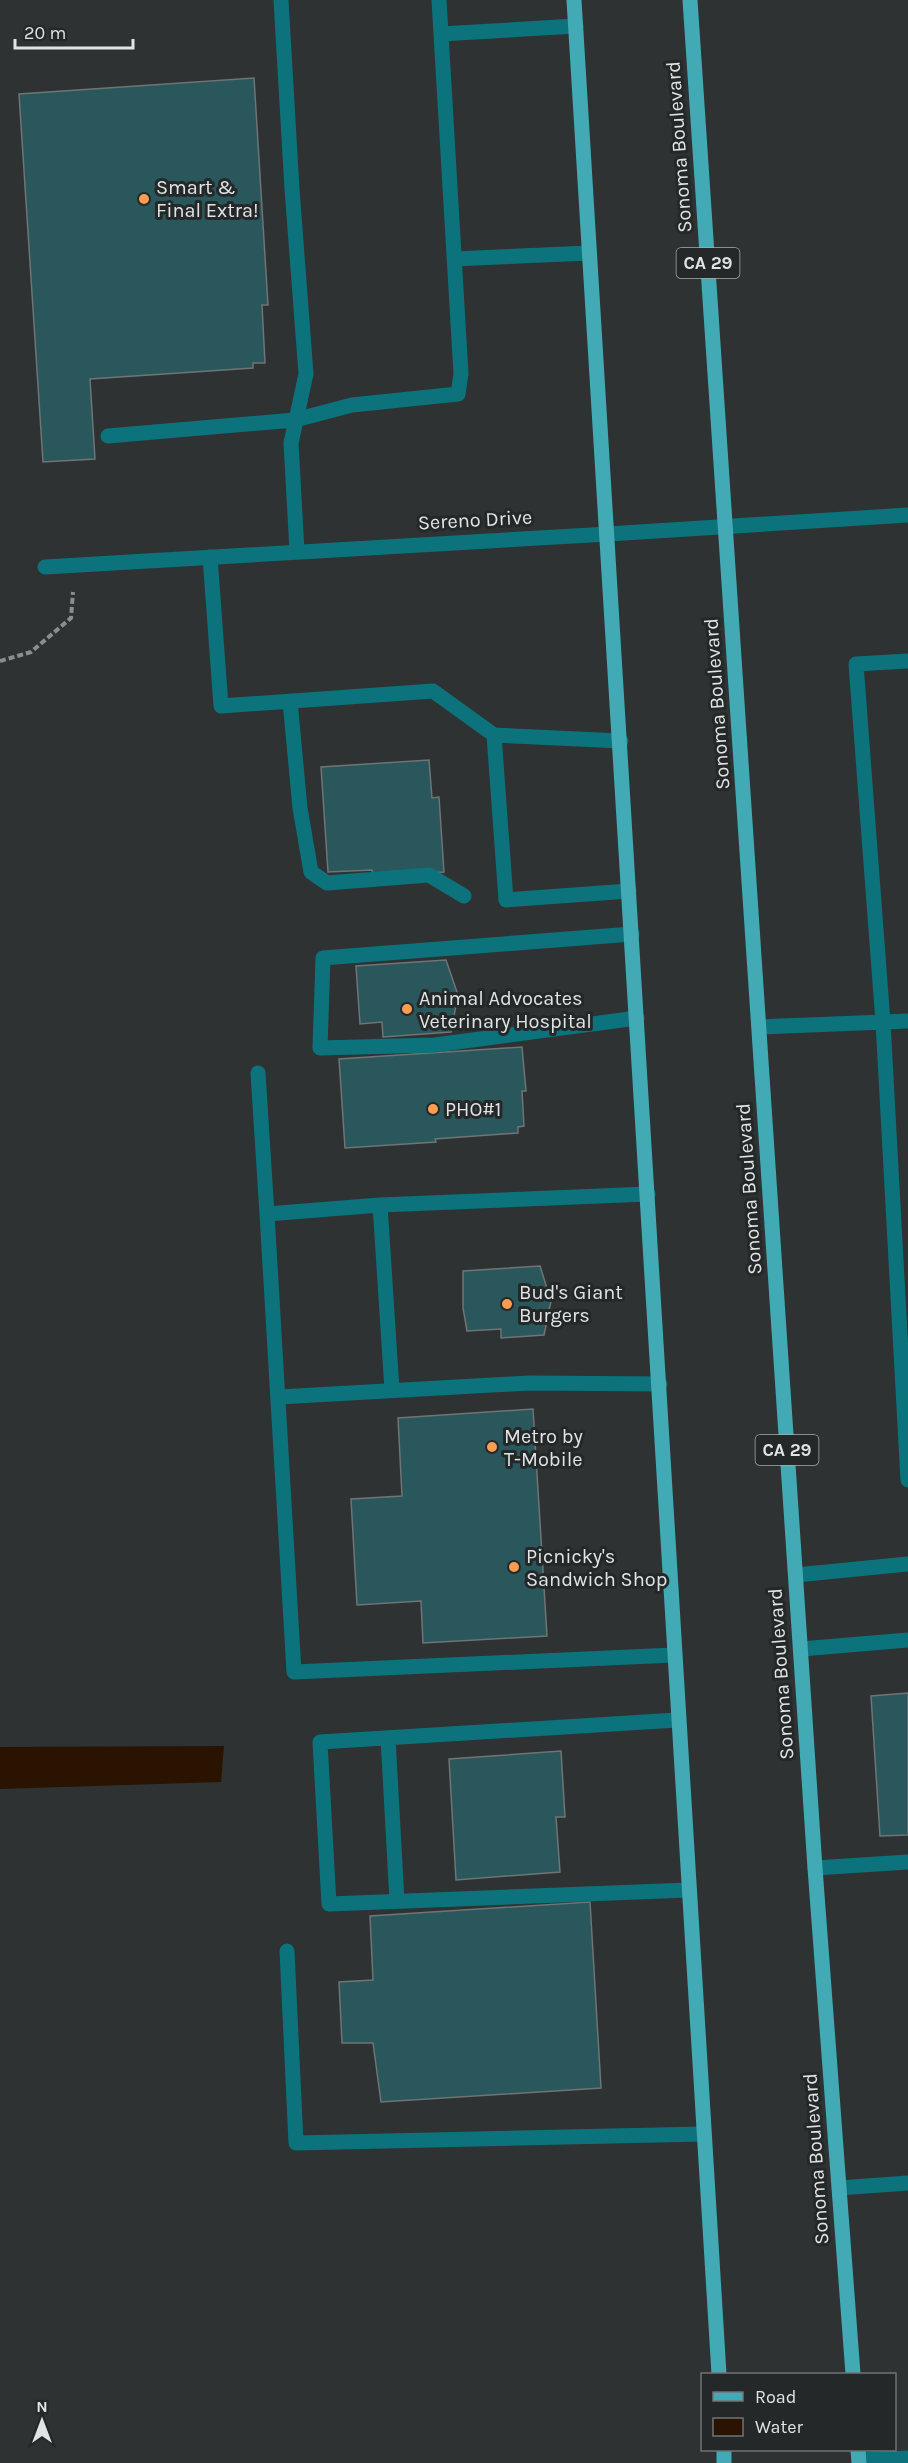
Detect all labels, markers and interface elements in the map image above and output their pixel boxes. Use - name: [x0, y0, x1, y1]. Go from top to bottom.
- scale bar: [15, 12, 134, 50]
- text: 20 m: [24, 22, 66, 44]
- street label: Sonoma Boulevard: [662, 60, 696, 234]
- place label: Smart & Final Extra!: [156, 176, 259, 222]
- marker: Smart & Final Extra!: [137, 192, 151, 206]
- road number: CA 29: [676, 248, 740, 278]
- street label: Sereno Drive: [417, 506, 533, 534]
- street label: Sonoma Boulevard: [700, 617, 734, 791]
- place label: Animal Advocates Veterinary Hospital: [419, 987, 592, 1033]
- marker: Animal Advocates Veterinary Hospital: [400, 1002, 414, 1016]
- place label: PHO#1: [445, 1098, 501, 1121]
- marker: PHO#1: [426, 1102, 440, 1116]
- street label: Sonoma Boulevard: [732, 1102, 766, 1276]
- place label: Bud's Giant Burgers: [519, 1281, 623, 1327]
- marker: Bud's Giant Burgers: [500, 1297, 514, 1311]
- place label: Metro by T-Mobile: [504, 1425, 583, 1471]
- road number: CA 29: [756, 1435, 818, 1465]
- marker: Metro by T-Mobile: [485, 1440, 499, 1454]
- place label: Picnicky's Sandwich Shop: [526, 1545, 667, 1591]
- marker: Picnicky's Sandwich Shop: [507, 1560, 521, 1574]
- street label: Sonoma Boulevard: [764, 1587, 798, 1761]
- street label: Sonoma Boulevard: [799, 2072, 833, 2246]
- legend: [701, 2373, 896, 2451]
- text: Road: [755, 2386, 796, 2408]
- north arrow: [12, 2391, 72, 2451]
- text: N: [36, 2397, 48, 2416]
- text: Water: [755, 2416, 803, 2438]

